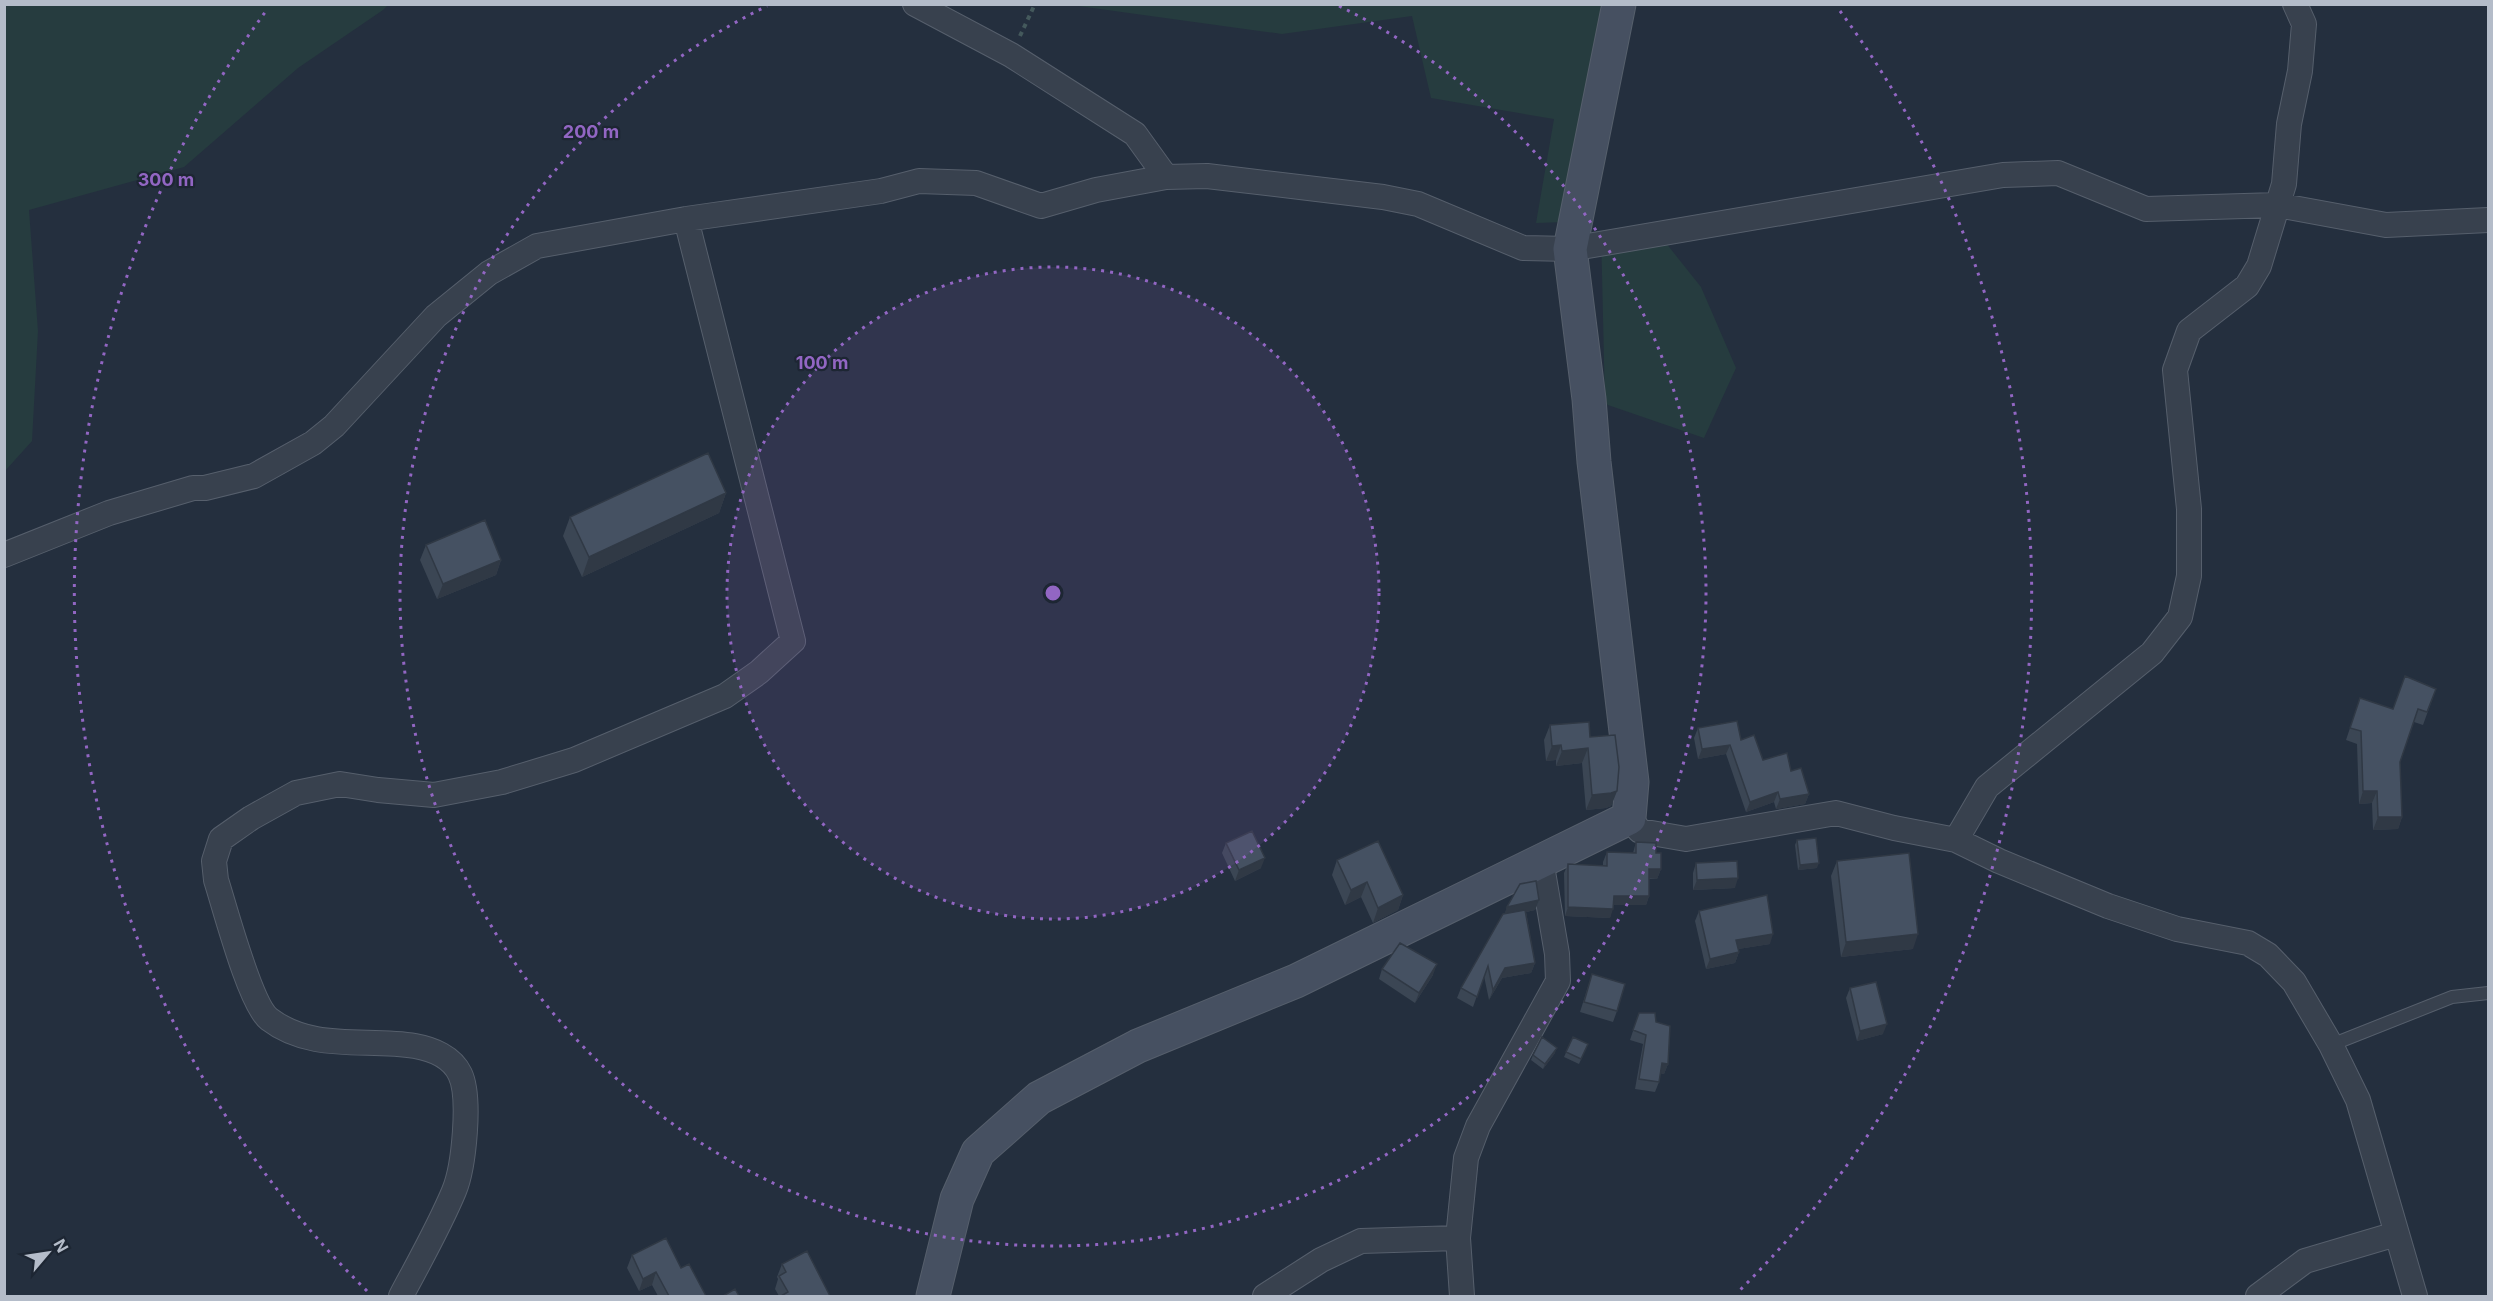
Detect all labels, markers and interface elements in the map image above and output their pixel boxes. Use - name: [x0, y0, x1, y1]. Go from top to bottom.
- text: 200 m: [563, 121, 619, 142]
- text: 300 m: [138, 169, 194, 190]
- text: 100 m: [796, 352, 848, 373]
- centre of rings: [1043, 583, 1063, 603]
- north arrow: [18, 1223, 78, 1283]
- text: N: [49, 1236, 73, 1256]

